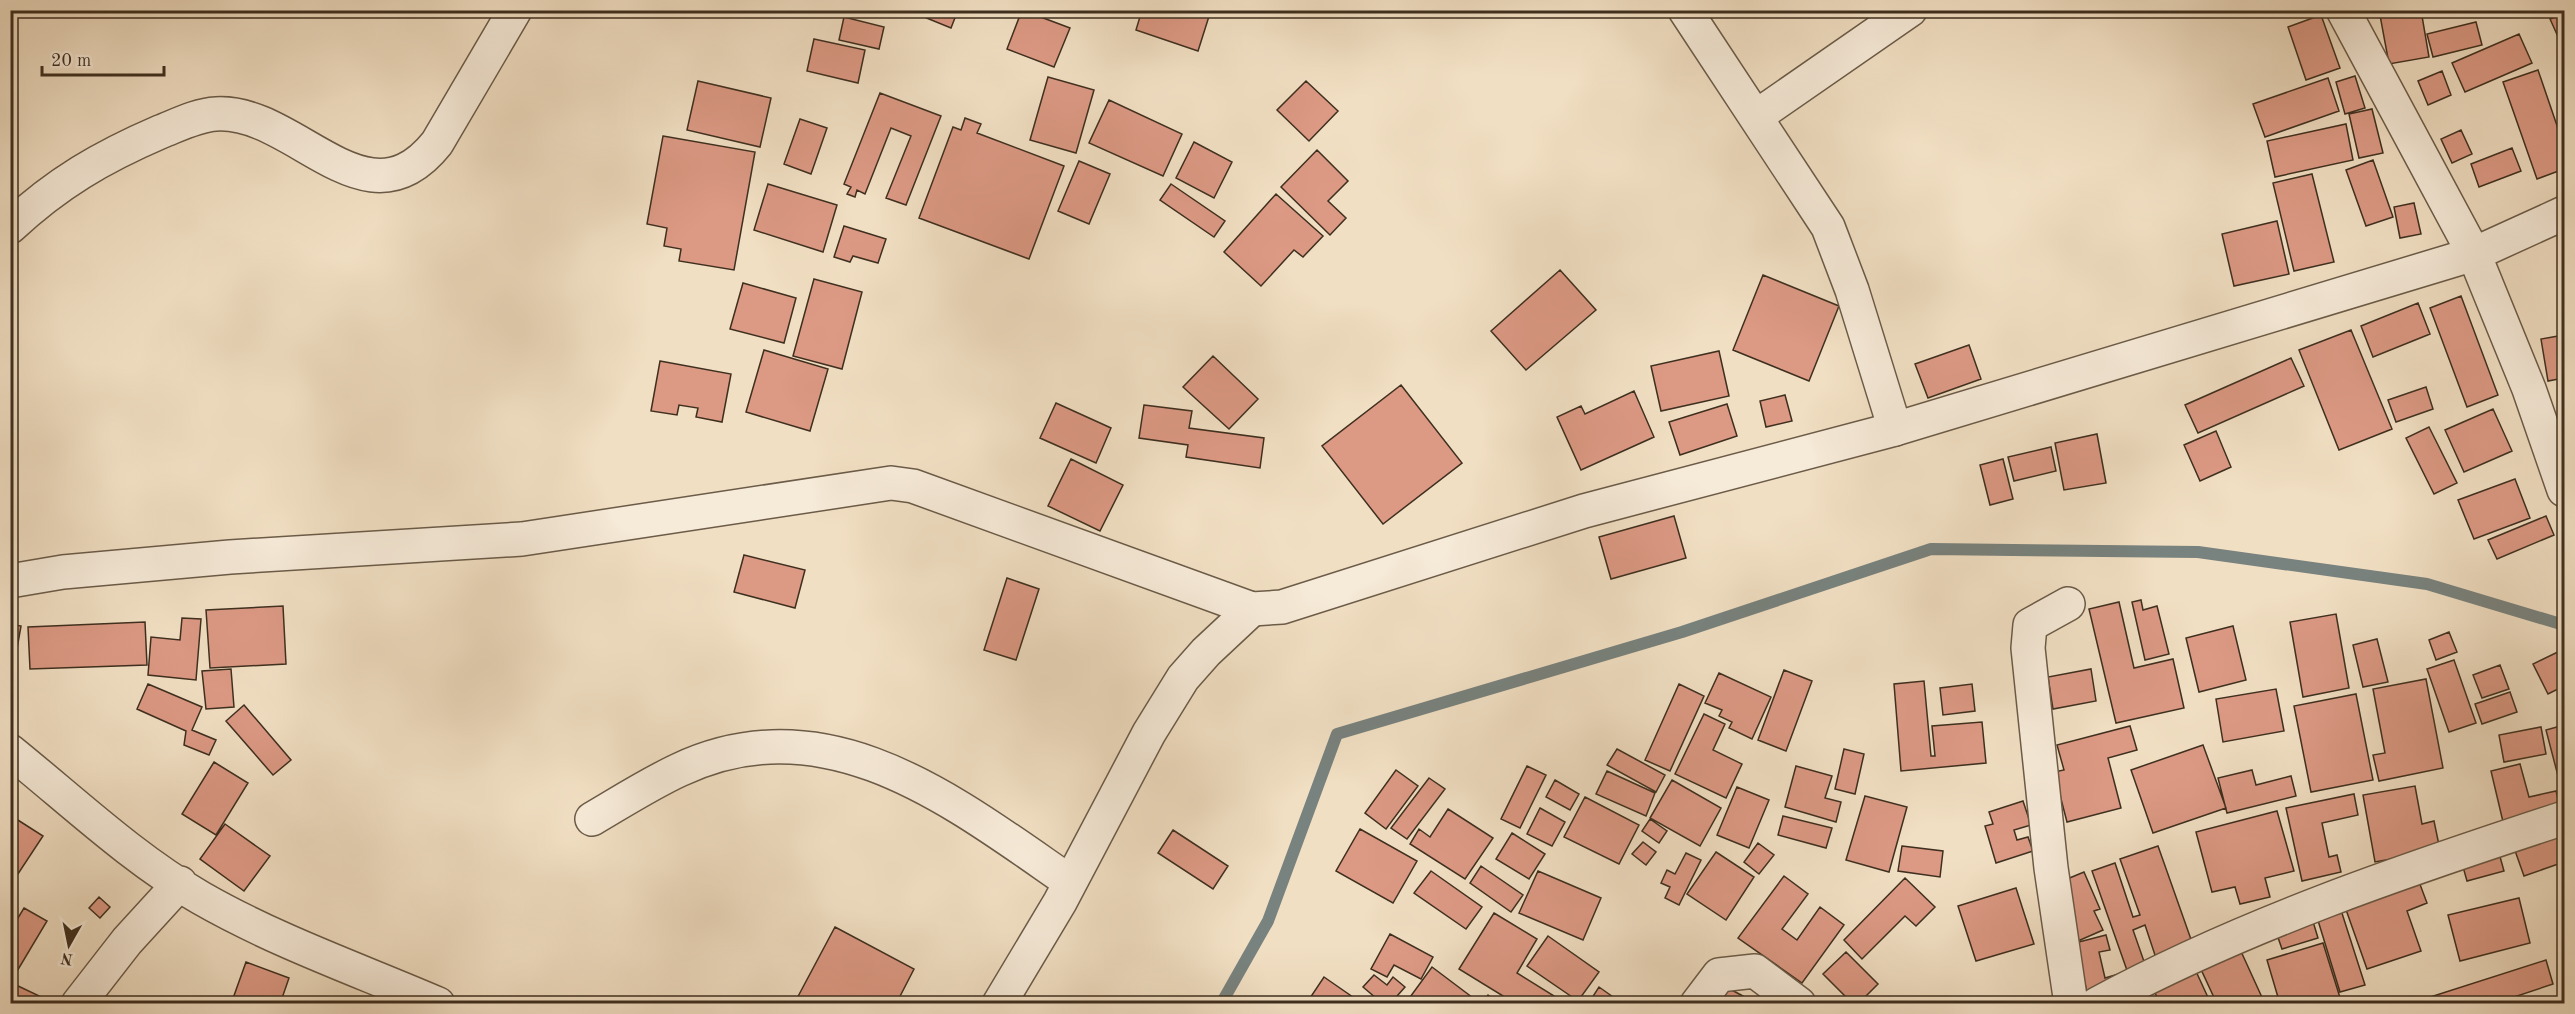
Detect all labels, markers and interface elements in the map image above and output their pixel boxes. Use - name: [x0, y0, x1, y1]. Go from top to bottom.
- scale bar: [42, 39, 164, 77]
- text: 20 m: [51, 52, 91, 70]
- north arrow: [39, 915, 99, 975]
- text: N: [59, 949, 74, 967]

